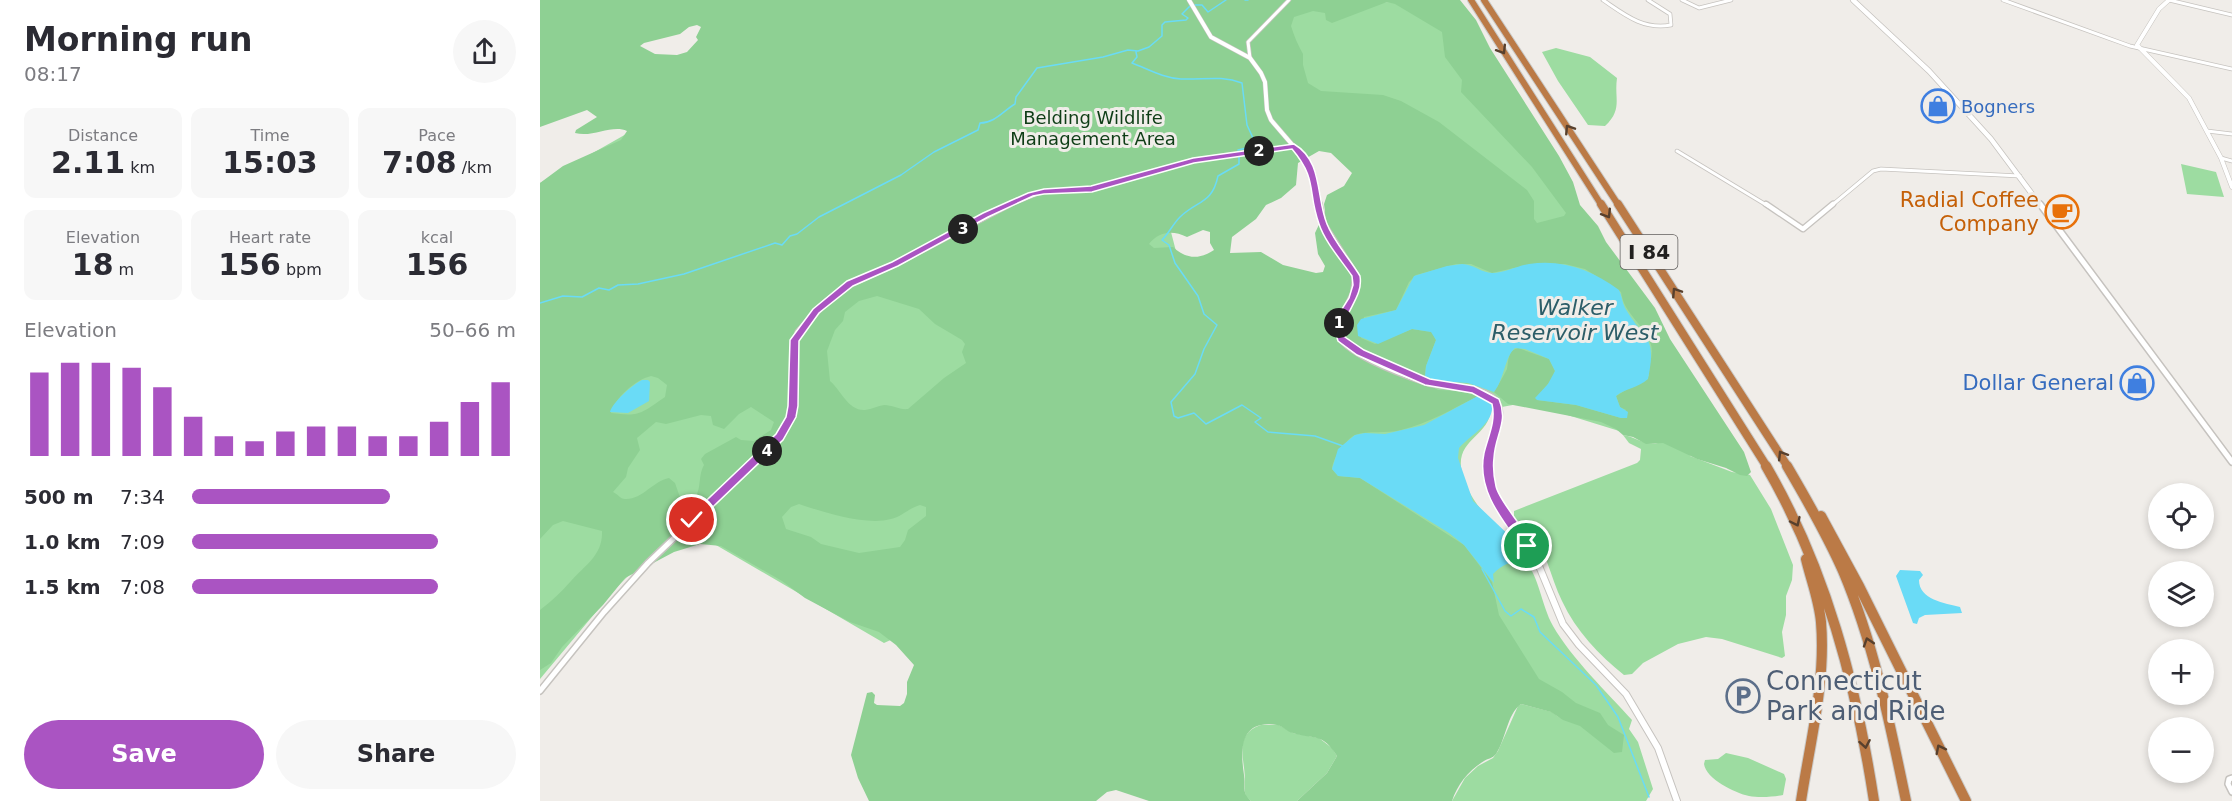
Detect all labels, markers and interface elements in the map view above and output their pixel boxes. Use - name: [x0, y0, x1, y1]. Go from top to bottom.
- text: Morning run: [24, 20, 252, 59]
- button: share: [453, 20, 516, 83]
- one-way arrow: [1495, 43, 1506, 54]
- text: 08:17: [24, 62, 82, 86]
- shop icon: Bogners: [1920, 88, 1956, 124]
- place label: Bogners: [1961, 96, 2035, 117]
- park label: Belding Wildlife Management Area: [1010, 107, 1176, 149]
- one-way arrow: [1564, 125, 1576, 135]
- text: Distance: [68, 126, 138, 145]
- text: Time: [250, 126, 290, 145]
- text: Pace: [418, 126, 456, 145]
- pin: 2: [1244, 136, 1274, 166]
- text: 2: [1253, 141, 1265, 160]
- text: 2.11: [51, 145, 125, 180]
- text: 15:03: [222, 145, 318, 180]
- text: 7:08: [382, 145, 457, 180]
- text: km: [125, 158, 155, 177]
- text: /km: [457, 158, 492, 177]
- place label: Radial Coffee Company: [1900, 188, 2039, 236]
- cafe icon: Radial Coffee Company: [2044, 194, 2080, 230]
- one-way arrow: [1600, 207, 1611, 218]
- pin: 3: [948, 214, 978, 244]
- text: 3: [957, 219, 969, 238]
- text: Elevation: [66, 228, 140, 247]
- text: Heart rate: [229, 228, 311, 247]
- text: kcal: [421, 228, 453, 247]
- road number: I 84: [1620, 235, 1678, 269]
- text: 18: [72, 247, 114, 282]
- text: 156: [218, 247, 281, 282]
- text: 156: [406, 247, 468, 282]
- text: m: [114, 260, 134, 279]
- text: bpm: [281, 260, 322, 279]
- one-way arrow: [1671, 288, 1683, 298]
- water label: Walker Reservoir West: [1492, 295, 1660, 345]
- pin: 1: [1324, 308, 1354, 338]
- text: 1: [1333, 313, 1345, 332]
- text: Elevation: [24, 318, 117, 342]
- text: 50–66 m: [429, 318, 516, 342]
- shop icon: Dollar General: [2119, 365, 2155, 401]
- place label: Dollar General: [1962, 371, 2114, 395]
- pin: 4: [752, 436, 782, 466]
- text: 4: [761, 441, 773, 460]
- one-way arrow: [1779, 451, 1790, 462]
- map controls: [2148, 483, 2214, 783]
- button: locate: [2148, 483, 2214, 549]
- text: 500 m: [24, 485, 94, 509]
- text: 7:34: [120, 485, 165, 509]
- pin: [666, 494, 717, 545]
- icon: check: [675, 503, 708, 536]
- one-way arrow: [1788, 516, 1800, 527]
- pin: [1501, 520, 1552, 571]
- icon: arrive: [1510, 529, 1543, 562]
- text: 1.0 km: [24, 530, 101, 554]
- text: 7:09: [120, 530, 165, 554]
- button: layers: [2148, 561, 2214, 627]
- text: 1.5 km: [24, 575, 101, 599]
- text: 7:08: [120, 575, 165, 599]
- one-way arrow: [1863, 637, 1875, 648]
- button: +: [2148, 639, 2214, 705]
- place label: Connecticut Park and Ride: [1766, 666, 1945, 726]
- parking icon: Connecticut Park and Ride: [1725, 678, 1761, 714]
- button: −: [2148, 717, 2214, 783]
- button: Save: [24, 720, 264, 789]
- button: Share: [276, 720, 516, 789]
- one-way arrow: [1858, 739, 1870, 748]
- one-way arrow: [1936, 744, 1947, 755]

